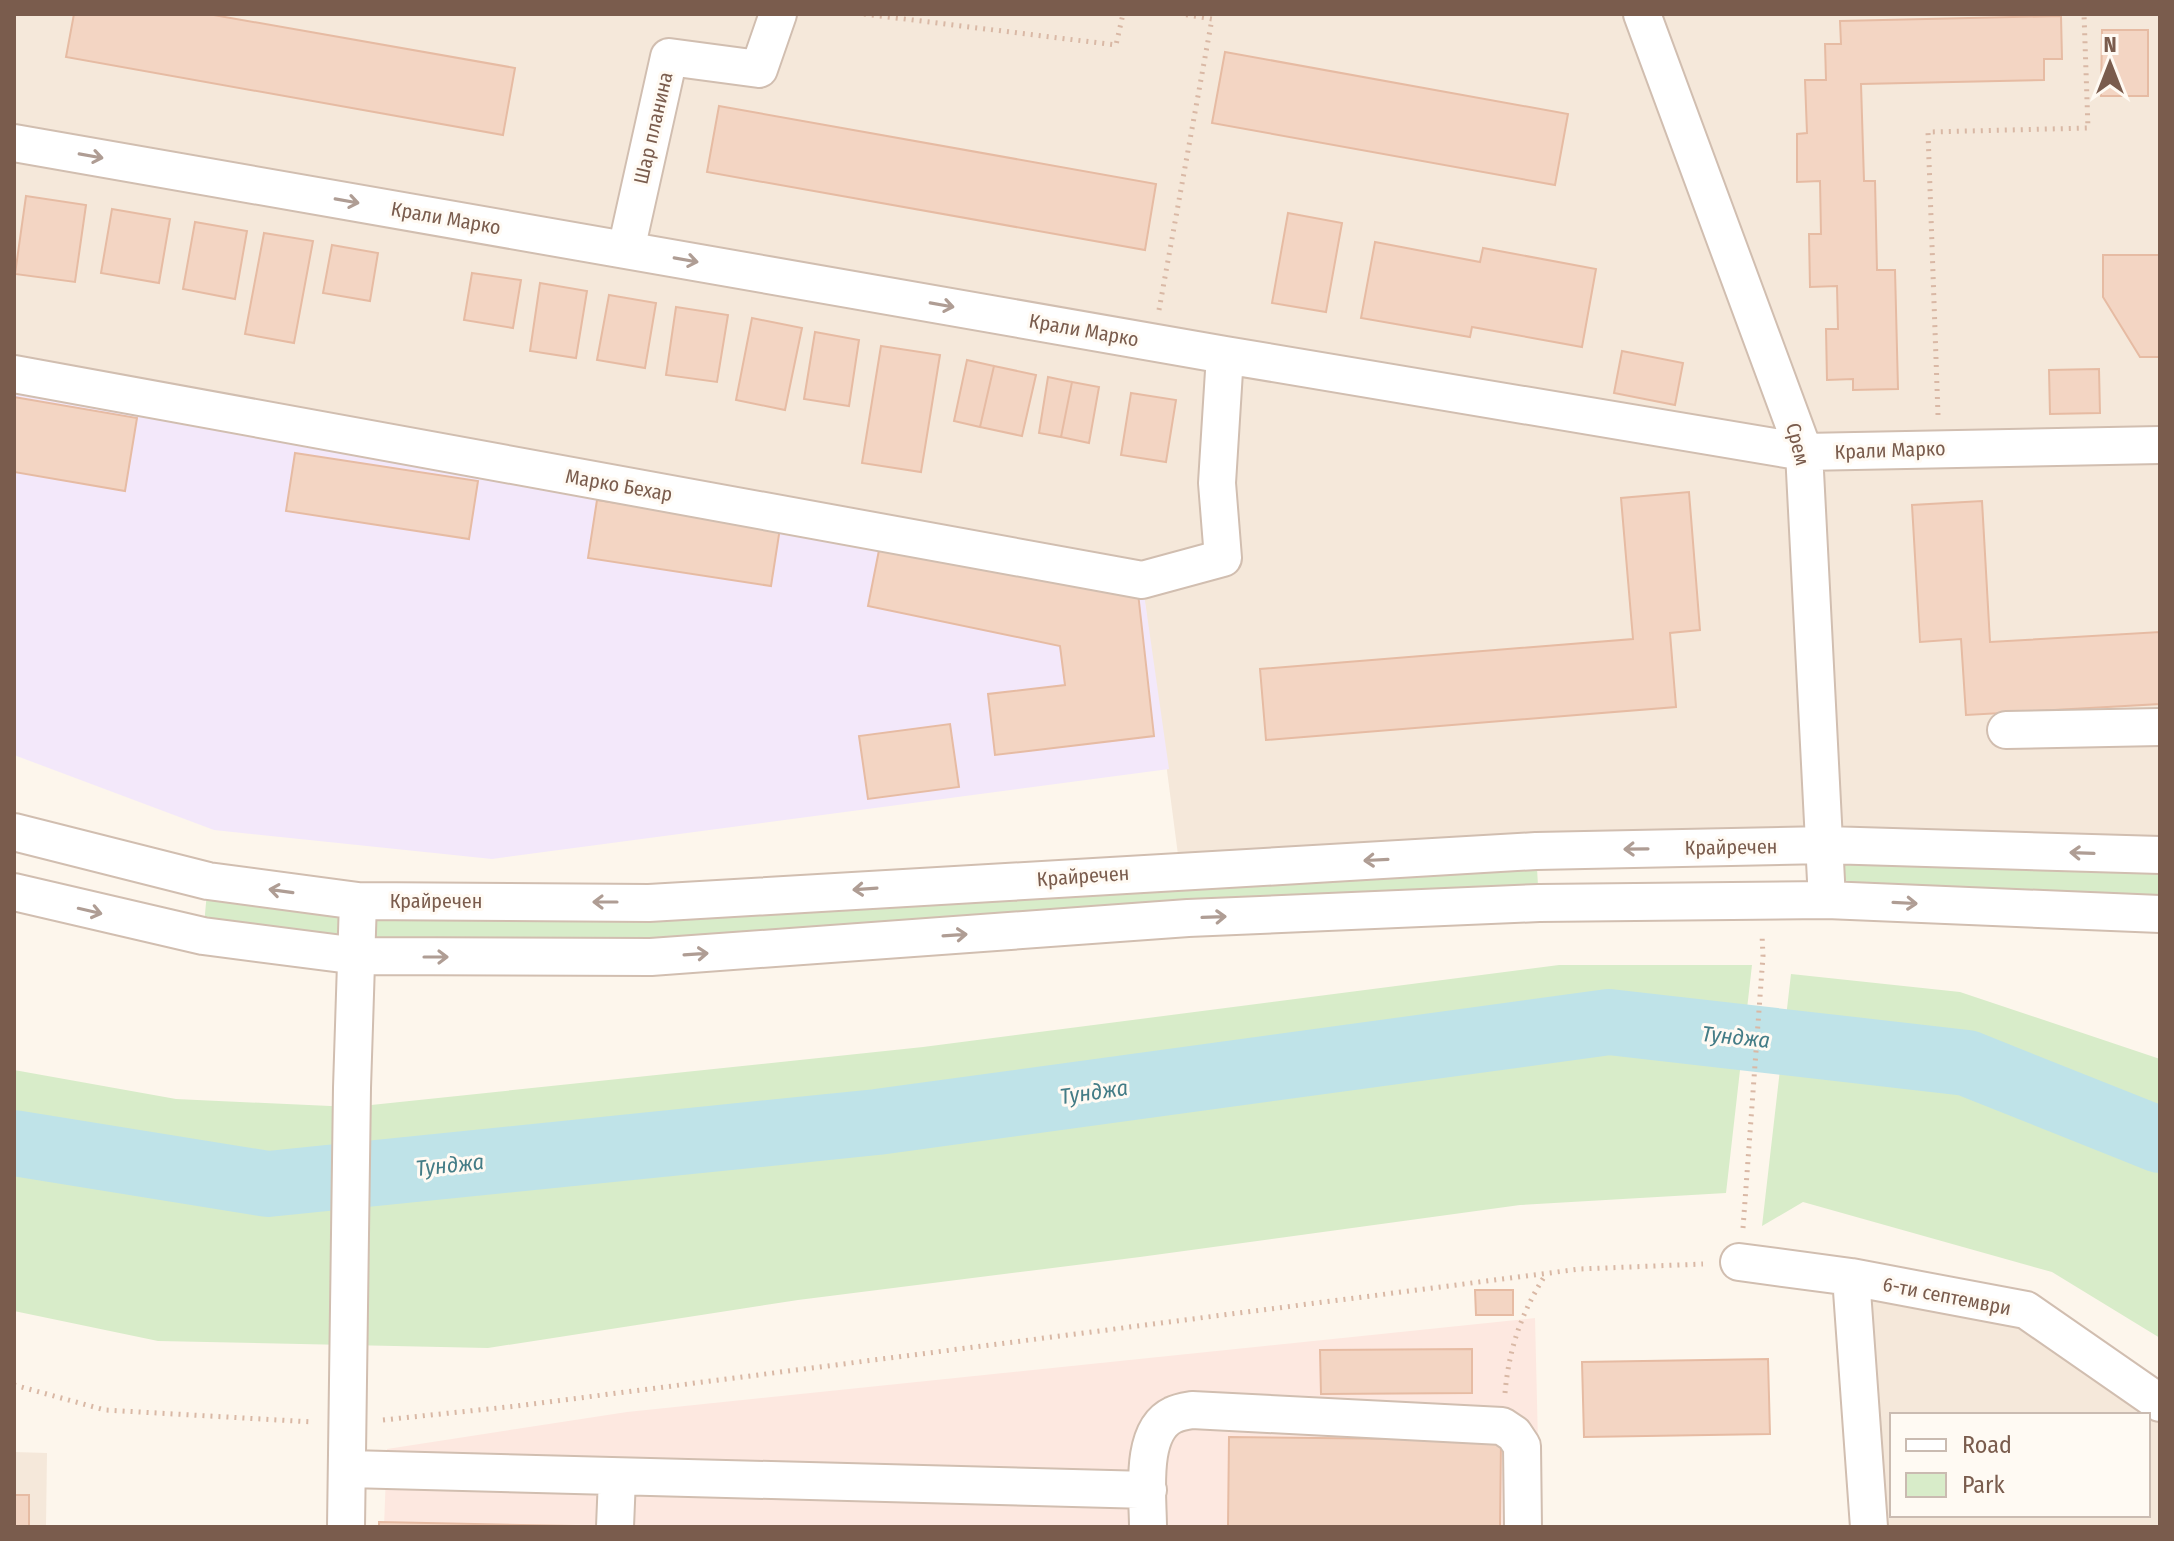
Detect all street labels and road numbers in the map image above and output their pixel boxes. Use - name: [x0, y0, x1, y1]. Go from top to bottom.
- street label: Шар планина: [628, 70, 678, 186]
- street label: Крали Марко: [389, 197, 503, 239]
- street label: Крали Марко: [1027, 309, 1141, 351]
- street label: Срем: [1781, 420, 1815, 468]
- street label: Крали Марко: [1834, 436, 1946, 464]
- street label: Марко Бехар: [564, 464, 674, 506]
- street label: Крайречен: [1684, 834, 1778, 860]
- street label: Крайречен: [1036, 861, 1130, 891]
- street label: Крайречен: [390, 889, 482, 913]
- street label: 6-ти септември: [1881, 1272, 2013, 1320]

